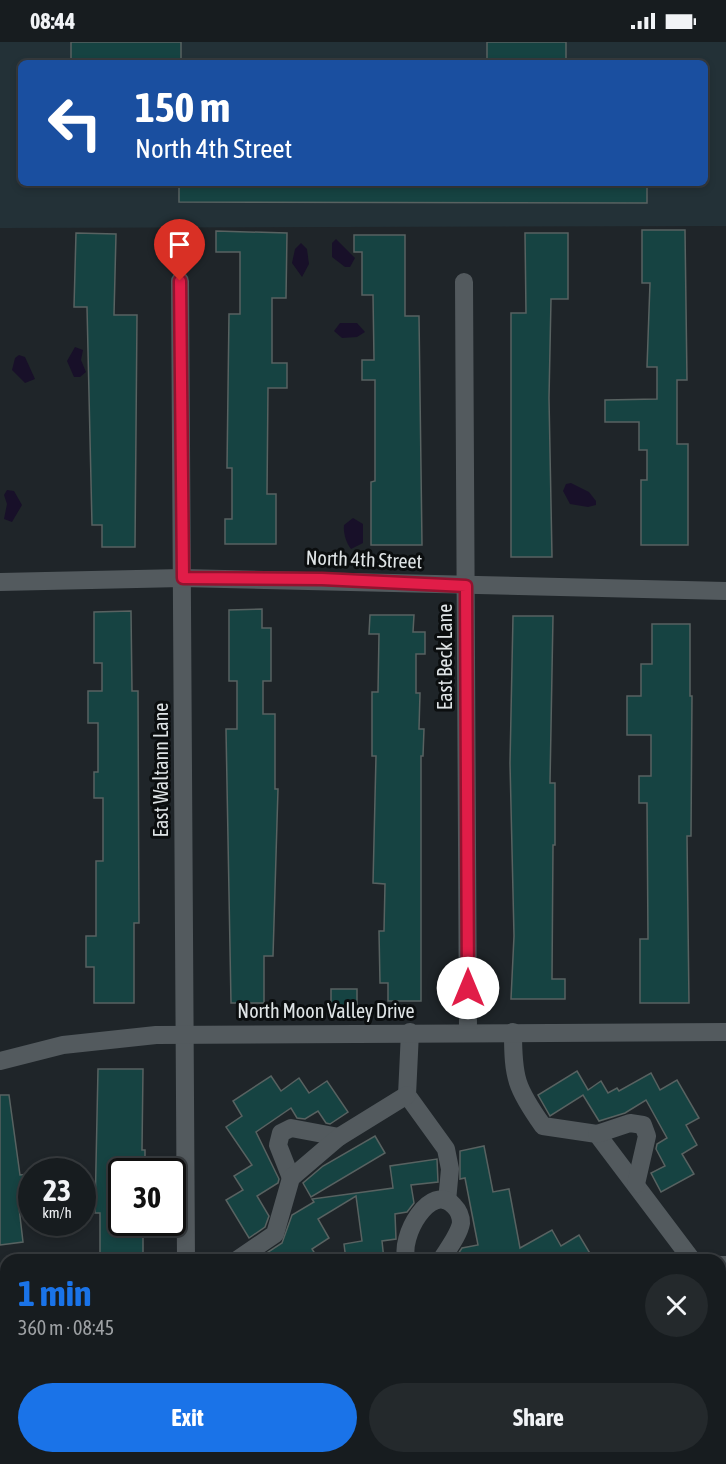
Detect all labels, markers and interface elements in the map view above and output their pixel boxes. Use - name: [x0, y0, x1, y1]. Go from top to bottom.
- text: 08:44: [30, 8, 75, 34]
- text: 150 m: [135, 83, 230, 131]
- icon: left: [36, 84, 114, 162]
- text: North 4th Street: [135, 133, 292, 164]
- pin: [154, 219, 205, 281]
- icon: arrive: [163, 228, 196, 261]
- street label: North 4th Street: [305, 545, 423, 573]
- street label: East Beck Lane: [433, 604, 456, 710]
- street label: East Waltann Lane: [149, 703, 172, 837]
- position arrow: [436, 956, 500, 1020]
- street label: North Moon Valley Drive: [237, 999, 415, 1022]
- speed limit sign: 30: [108, 1158, 186, 1236]
- text: 23: [43, 1173, 71, 1207]
- text: km/h: [42, 1204, 72, 1221]
- text: 1 min: [18, 1272, 92, 1314]
- button: close: [645, 1274, 708, 1337]
- text: 360 m · 08:45: [18, 1316, 114, 1339]
- button: Exit: [18, 1383, 357, 1452]
- button: Share: [369, 1383, 708, 1452]

